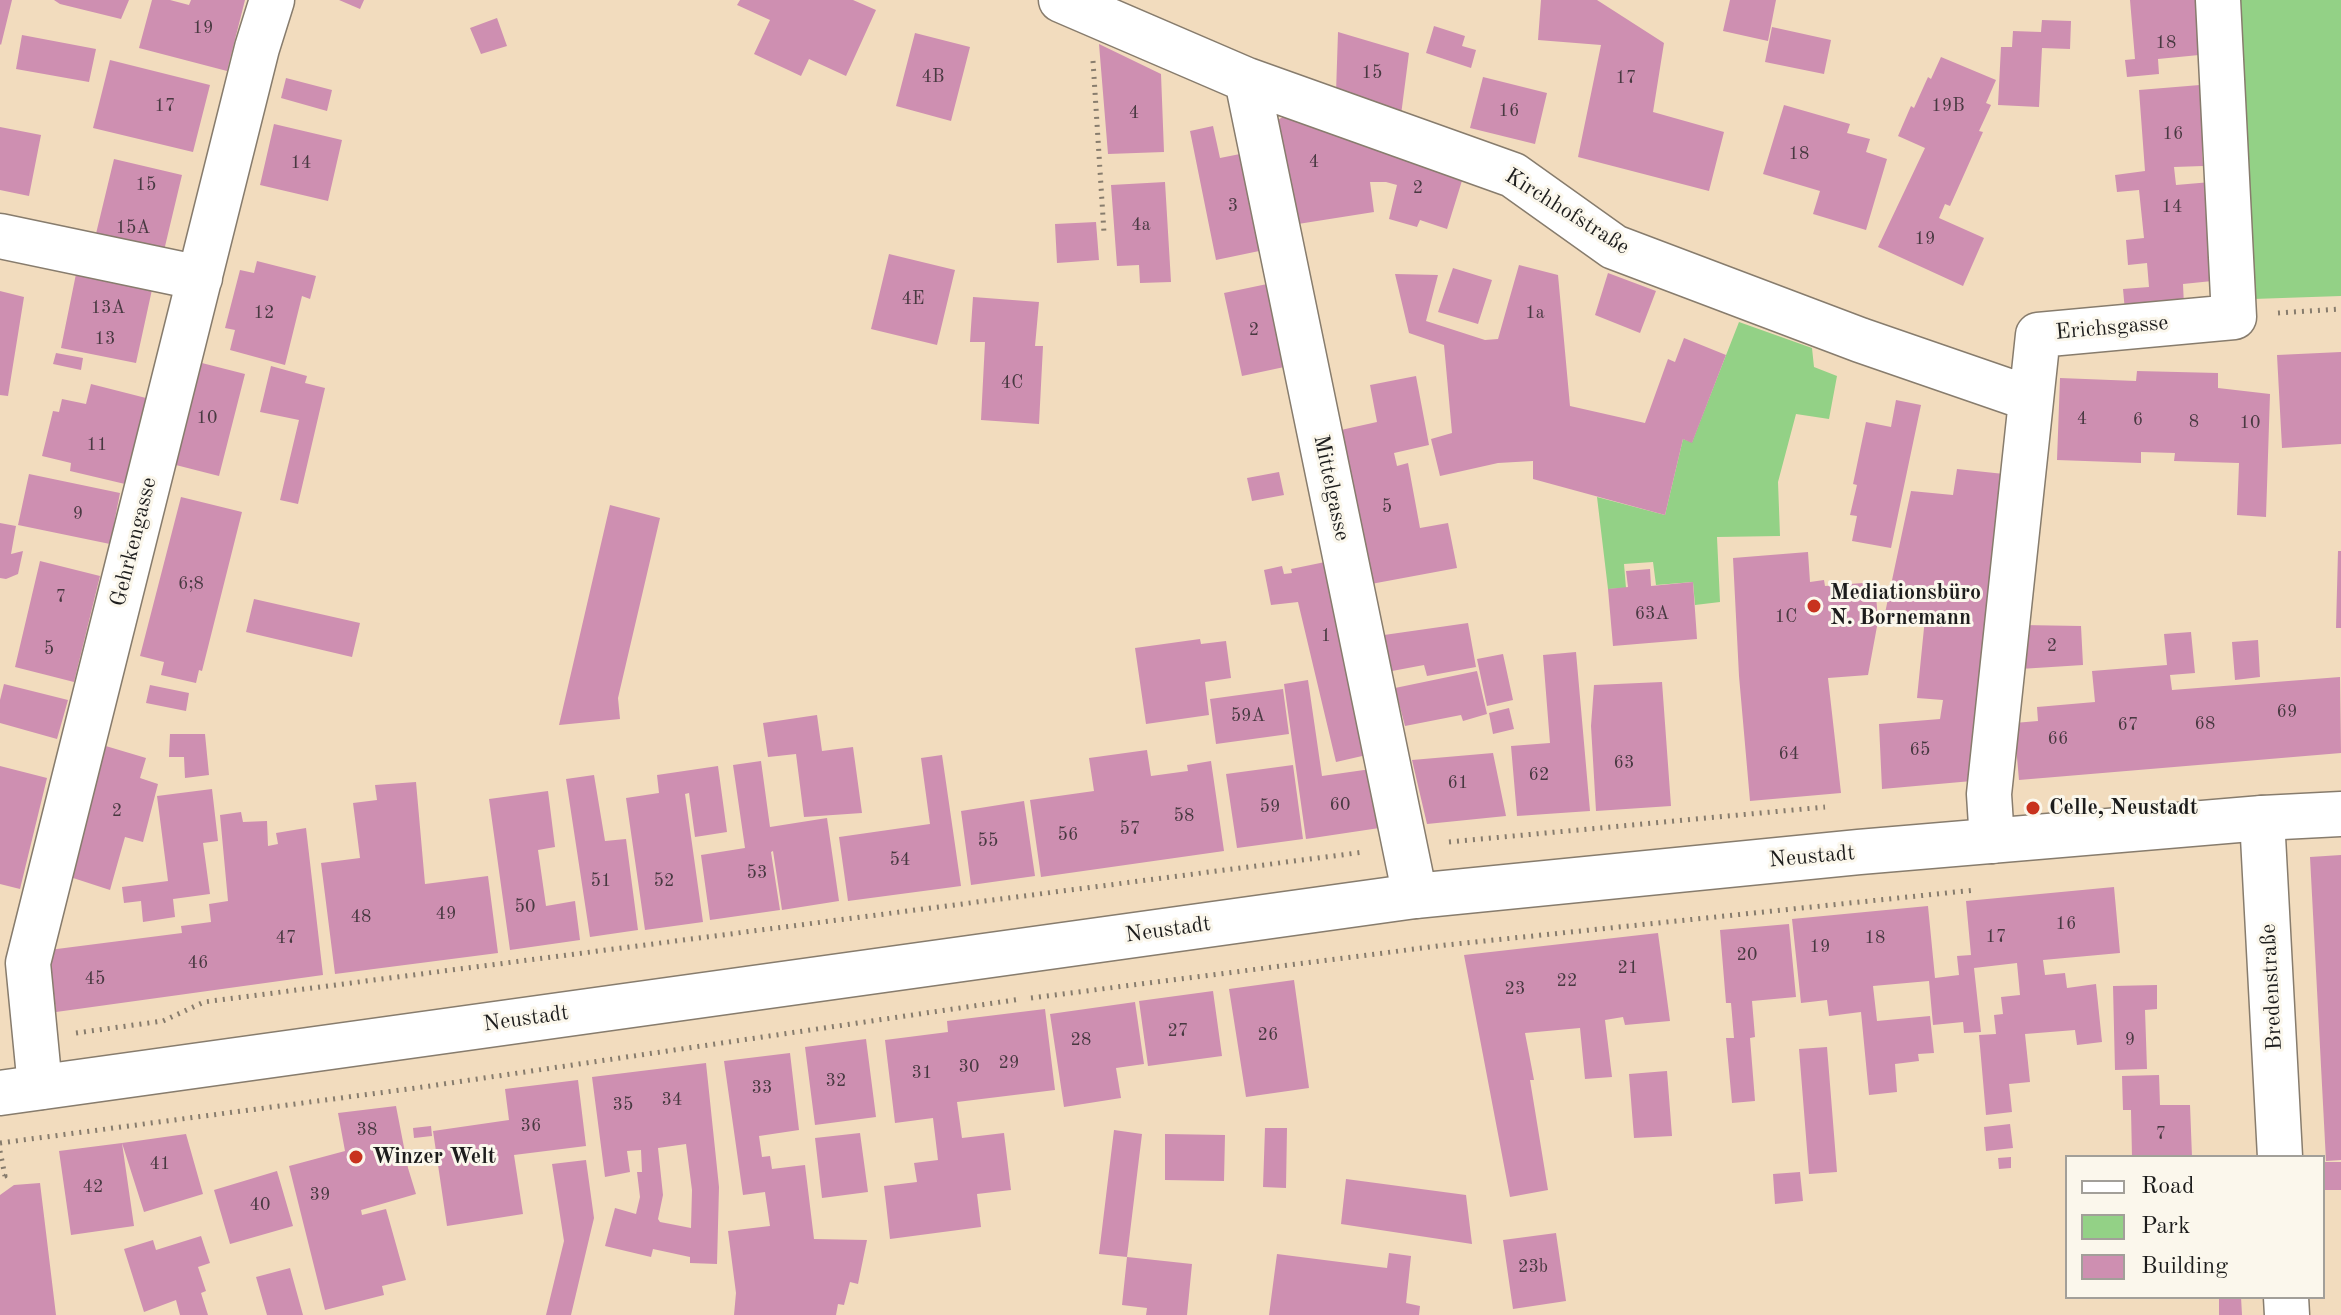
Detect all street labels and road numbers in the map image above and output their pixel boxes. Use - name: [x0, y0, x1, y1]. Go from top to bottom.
- street label: Kirchhofstraße: [1500, 163, 1634, 261]
- street label: Erichsgasse: [2054, 310, 2170, 346]
- street label: Mittelgasse: [1307, 433, 1355, 543]
- street label: Gehrkengasse: [105, 475, 163, 609]
- street label: Neustadt: [1768, 840, 1856, 874]
- street label: Neustadt: [1124, 911, 1212, 949]
- street label: Bredenstraße: [2256, 923, 2288, 1051]
- street label: Neustadt: [482, 1000, 570, 1038]

